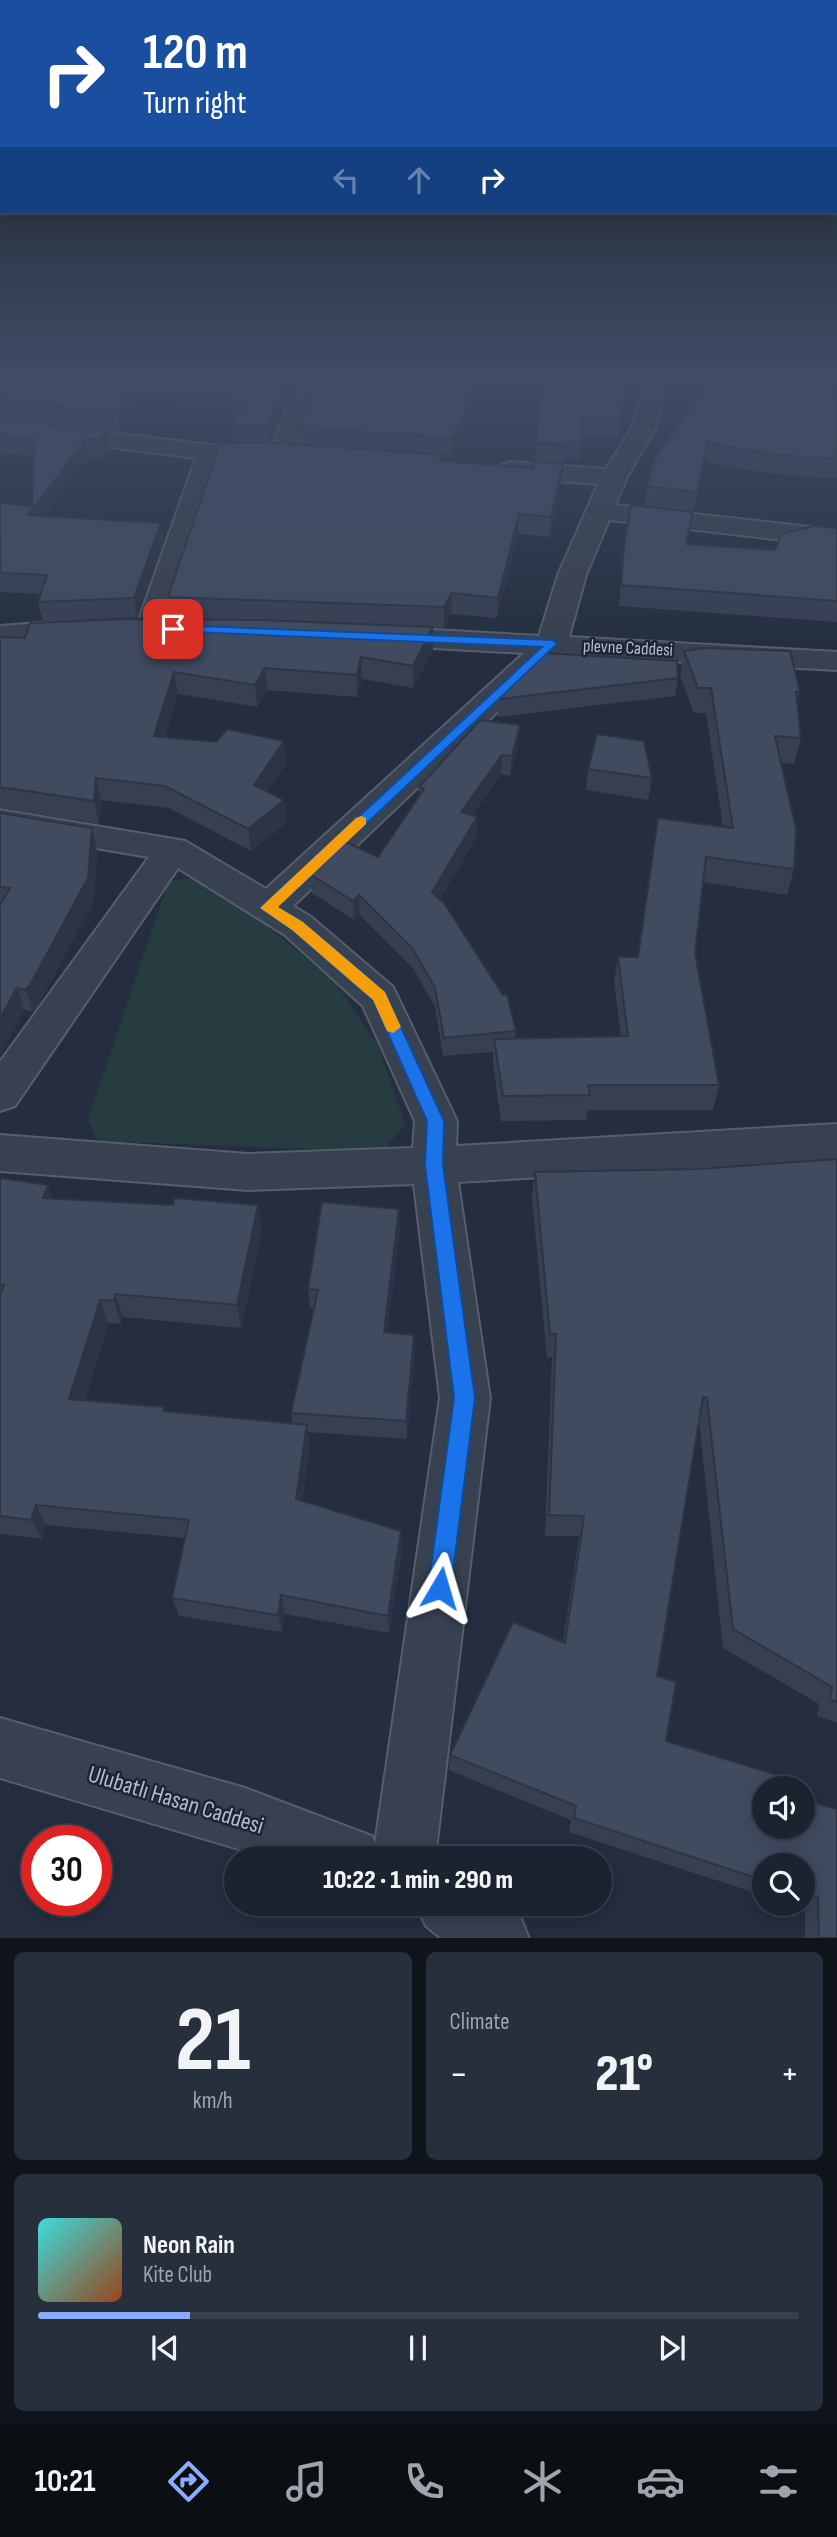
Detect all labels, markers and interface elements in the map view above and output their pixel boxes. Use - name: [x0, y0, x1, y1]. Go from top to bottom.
- text: 120 m: [143, 24, 248, 83]
- icon: right: [28, 28, 119, 119]
- text: Turn right: [143, 84, 247, 123]
- icon: left: [327, 161, 365, 199]
- icon: ahead: [400, 161, 438, 199]
- icon: right: [473, 161, 511, 199]
- pin: [143, 599, 203, 659]
- icon: arrive: [154, 610, 192, 648]
- street label: plevne Caddesi: [582, 635, 674, 661]
- position arrow: [403, 1551, 477, 1625]
- street label: Ulubatlı Hasan Caddesi: [85, 1760, 267, 1840]
- map controls: [752, 1776, 815, 1916]
- button: sound: [752, 1776, 815, 1839]
- speed limit sign: 30: [21, 1825, 112, 1916]
- button: search: [752, 1853, 815, 1916]
- text: 10:22 · 1 min · 290 m: [323, 1865, 513, 1896]
- text: 21: [175, 1987, 251, 2096]
- text: Climate: [450, 2008, 509, 2036]
- text: 21°: [595, 2043, 653, 2106]
- text: −: [450, 2052, 468, 2097]
- text: +: [780, 2052, 799, 2097]
- text: km/h: [193, 2087, 233, 2115]
- text: Neon Rain: [143, 2230, 235, 2261]
- text: Kite Club: [143, 2261, 212, 2289]
- icon: previous: [146, 2329, 184, 2367]
- icon: pause: [399, 2329, 437, 2367]
- icon: next: [653, 2329, 691, 2367]
- icon: directions: [164, 2457, 213, 2506]
- icon: music: [282, 2457, 331, 2506]
- icon: phone: [400, 2457, 449, 2506]
- icon: climate: [518, 2457, 567, 2506]
- icon: car: [636, 2457, 685, 2506]
- icon: filters: [754, 2457, 803, 2506]
- text: 10:21: [34, 2462, 96, 2501]

